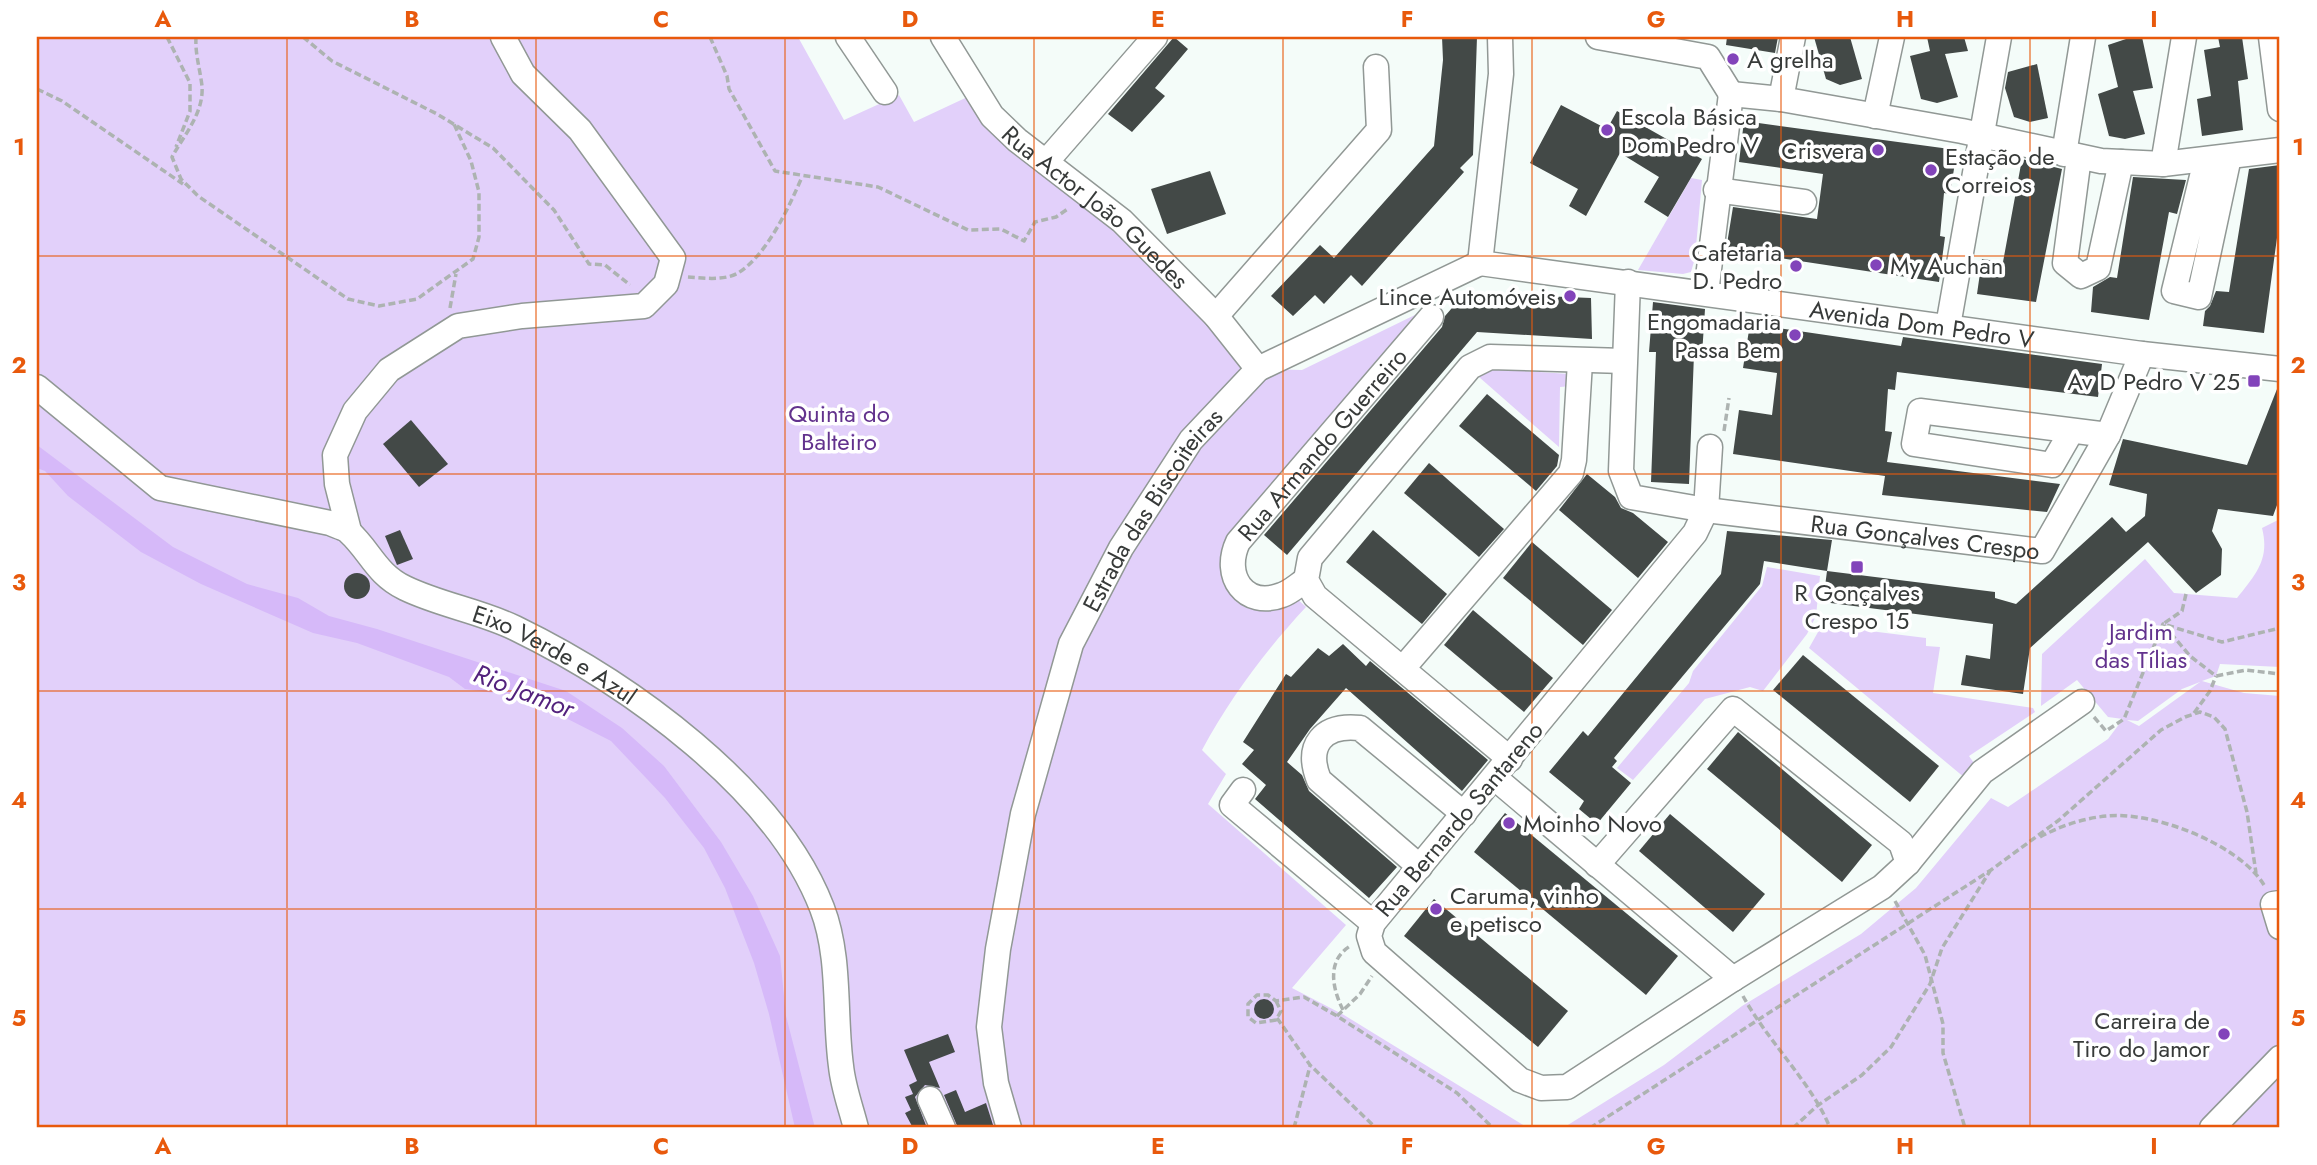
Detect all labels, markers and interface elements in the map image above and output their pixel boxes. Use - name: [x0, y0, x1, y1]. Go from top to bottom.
- text: A: [154, 2, 172, 36]
- text: B: [404, 2, 420, 36]
- text: C: [653, 2, 669, 36]
- text: D: [902, 2, 919, 36]
- text: E: [1151, 2, 1165, 36]
- text: F: [1401, 2, 1413, 36]
- text: G: [1647, 2, 1665, 36]
- text: H: [1896, 2, 1914, 36]
- text: I: [2150, 2, 2158, 36]
- place label: A grelha: [1747, 42, 1834, 77]
- marker: A grelha: [1725, 51, 1741, 67]
- place label: Escola Básica Dom Pedro V: [1621, 99, 1759, 162]
- street label: Rua Actor João Guedes: [994, 117, 1197, 297]
- marker: Escola Básica Dom Pedro V: [1599, 122, 1615, 138]
- text: 1: [13, 130, 25, 164]
- text: 1: [2292, 130, 2304, 164]
- place label: Crisvera: [1781, 133, 1864, 168]
- place label: Estação de Correios: [1945, 139, 2055, 202]
- marker: Crisvera: [1870, 142, 1886, 158]
- marker: Estação de Correios: [1923, 162, 1939, 178]
- place label: Cafetaria D. Pedro: [1691, 235, 1782, 298]
- place label: My Auchan: [1890, 248, 2003, 283]
- marker: My Auchan: [1868, 257, 1884, 273]
- marker: Cafetaria D. Pedro: [1788, 258, 1804, 274]
- place label: Lince Automóveis: [1379, 279, 1556, 314]
- marker: Lince Automóveis: [1562, 288, 1578, 304]
- street label: Avenida Dom Pedro V: [1807, 291, 2037, 357]
- place label: Engomadaria Passa Bem: [1647, 304, 1781, 367]
- marker: Engomadaria Passa Bem: [1787, 327, 1803, 343]
- street label: Rua Armando Guerreiro: [1229, 340, 1415, 549]
- text: 2: [11, 348, 27, 382]
- text: 2: [2290, 348, 2306, 382]
- place label: Av D Pedro V 25: [2067, 364, 2240, 399]
- marker: Av D Pedro V 25: [2246, 373, 2262, 389]
- park label: Quinta do Balteiro: [788, 396, 890, 459]
- street label: Estrada das Biscoiteiras: [1073, 400, 1230, 618]
- street label: Rua Gonçalves Crespo: [1809, 505, 2042, 568]
- marker: R Gonçalves Crespo 15: [1849, 559, 1865, 575]
- text: 3: [12, 565, 26, 599]
- text: 3: [2291, 565, 2305, 599]
- place label: R Gonçalves Crespo 15: [1794, 575, 1920, 638]
- street label: Eixo Verde e Azul: [468, 596, 644, 713]
- park label: Jardim das Tílias: [2095, 614, 2187, 677]
- water label: Rio Jamor: [468, 654, 581, 728]
- street label: Rua Bernardo Santareno: [1367, 714, 1551, 924]
- text: 4: [11, 783, 27, 817]
- text: 4: [2290, 783, 2306, 817]
- place label: Moinho Novo: [1523, 806, 1662, 841]
- marker: Moinho Novo: [1501, 815, 1517, 831]
- place label: Caruma, vinho e petisco: [1450, 878, 1599, 941]
- marker: Caruma, vinho e petisco: [1428, 901, 1444, 917]
- text: 5: [12, 1001, 26, 1035]
- text: 5: [2291, 1001, 2305, 1035]
- place label: Carreira de Tiro do Jamor: [2073, 1003, 2211, 1066]
- marker: Carreira de Tiro do Jamor: [2216, 1026, 2232, 1042]
- text: A: [154, 1129, 172, 1163]
- text: B: [404, 1129, 420, 1163]
- text: C: [653, 1129, 669, 1163]
- text: D: [902, 1129, 919, 1163]
- text: E: [1151, 1129, 1165, 1163]
- text: F: [1401, 1129, 1413, 1163]
- text: G: [1647, 1129, 1665, 1163]
- text: H: [1896, 1129, 1914, 1163]
- text: I: [2150, 1129, 2158, 1163]

